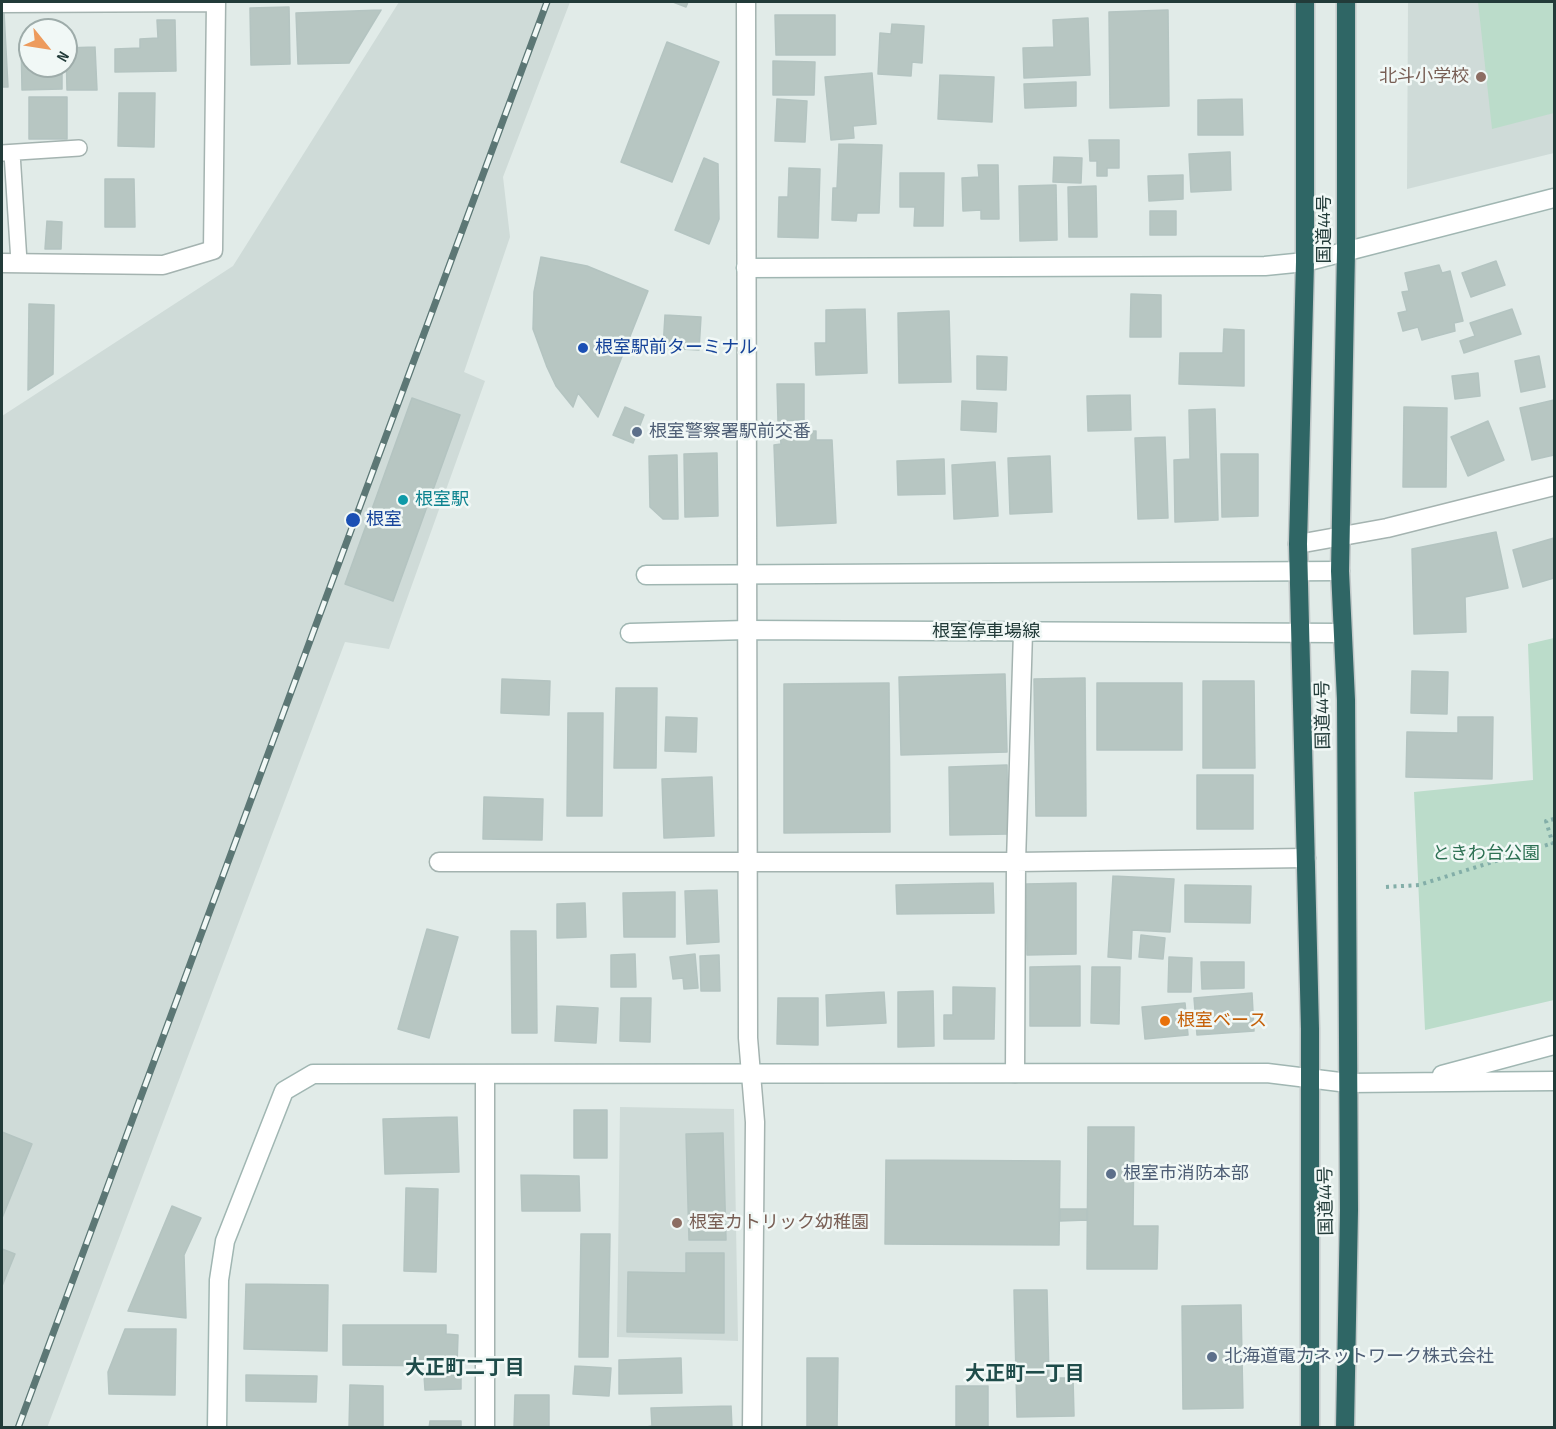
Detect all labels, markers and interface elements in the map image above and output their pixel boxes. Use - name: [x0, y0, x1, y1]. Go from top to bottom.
- north arrow: [18, 18, 78, 78]
- text: N: [52, 48, 73, 65]
- place label: 北斗小学校: [1379, 66, 1469, 88]
- marker: 北斗小学校: [1474, 70, 1488, 84]
- street label: 国道44号: [1314, 194, 1336, 264]
- place label: 根室駅前ターミナル: [595, 337, 757, 359]
- marker: 根室駅前ターミナル: [576, 341, 590, 355]
- place label: 根室警察署駅前交番: [649, 421, 811, 443]
- marker: 根室警察署駅前交番: [630, 425, 644, 439]
- place label: 根室駅: [415, 489, 469, 511]
- marker: 根室駅: [396, 493, 410, 507]
- place label: 根室: [366, 509, 402, 531]
- marker: 根室: [344, 511, 362, 529]
- street label: 根室停車場線: [932, 621, 1040, 643]
- street label: 国道44号: [1313, 680, 1335, 750]
- park label: ときわ台公園: [1432, 843, 1540, 865]
- place label: 根室ベース: [1177, 1010, 1267, 1032]
- marker: 根室ベース: [1158, 1014, 1172, 1028]
- place label: 根室市消防本部: [1123, 1163, 1249, 1185]
- street label: 国道44号: [1316, 1166, 1338, 1236]
- marker: 根室市消防本部: [1104, 1167, 1118, 1181]
- place label: 根室カトリック幼稚園: [689, 1212, 869, 1234]
- marker: 根室カトリック幼稚園: [670, 1216, 684, 1230]
- place label: 北海道電力ネットワーク株式会社: [1224, 1346, 1494, 1368]
- marker: 北海道電力ネットワーク株式会社: [1205, 1350, 1219, 1364]
- district label: 大正町二丁目: [405, 1357, 525, 1381]
- district label: 大正町一丁目: [965, 1363, 1085, 1387]

